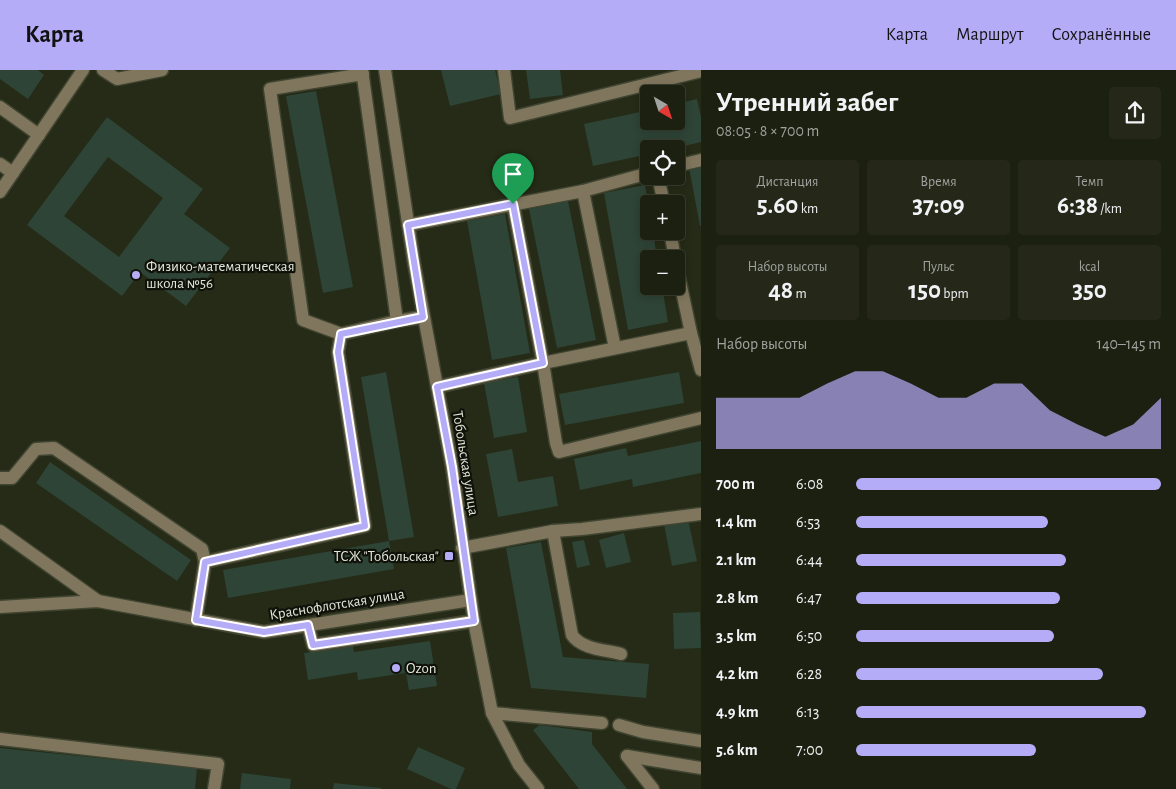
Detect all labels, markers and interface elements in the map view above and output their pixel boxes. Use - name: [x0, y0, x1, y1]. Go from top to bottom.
- text: Карта: [25, 23, 84, 47]
- text: Карта: [886, 26, 928, 44]
- text: Маршрут: [956, 26, 1024, 44]
- text: Сохранённые: [1052, 26, 1151, 44]
- north arrow: [640, 85, 685, 130]
- map controls: [640, 85, 685, 295]
- button: share: [1109, 87, 1161, 139]
- text: Утренний забег: [716, 89, 898, 117]
- text: 08:05 · 8 × 700 m: [716, 123, 819, 139]
- button: locate: [640, 140, 685, 185]
- pin: [492, 153, 534, 204]
- icon: arrive: [499, 160, 527, 188]
- text: Дистанция: [757, 175, 818, 189]
- text: Время: [920, 175, 957, 189]
- text: Темп: [1076, 175, 1103, 189]
- text: 5.60: [757, 193, 798, 218]
- text: 37:09: [912, 193, 965, 218]
- text: 6:38: [1057, 193, 1098, 218]
- button: +: [640, 195, 685, 240]
- text: km: [798, 202, 818, 216]
- text: /km: [1098, 202, 1122, 216]
- button: −: [640, 250, 685, 295]
- place label: Физико-математическая школа №56: [146, 259, 295, 291]
- text: Набор высоты: [747, 260, 828, 274]
- text: Пульс: [922, 260, 955, 274]
- text: kcal: [1079, 260, 1100, 274]
- marker: Физико-математическая школа №56: [130, 269, 142, 281]
- text: 48: [768, 278, 793, 303]
- text: 150: [908, 278, 941, 303]
- text: 350: [1072, 278, 1107, 303]
- text: m: [793, 287, 807, 301]
- text: bpm: [941, 287, 969, 301]
- text: Набор высоты: [716, 336, 807, 352]
- text: 140–145 m: [1096, 336, 1161, 352]
- street label: Тобольская улица: [450, 410, 481, 517]
- text: 700 m: [716, 476, 755, 492]
- text: 6:08: [796, 476, 823, 492]
- text: 1.4 km: [716, 514, 757, 530]
- text: 6:53: [796, 514, 820, 530]
- place label: ТСЖ "Тобольская": [334, 549, 439, 564]
- marker: ТСЖ "Тобольская": [443, 550, 455, 562]
- text: 2.1 km: [716, 552, 756, 568]
- text: 6:44: [796, 552, 823, 568]
- street label: Краснофлотская улица: [268, 586, 406, 623]
- text: 2.8 km: [716, 590, 758, 606]
- text: 6:47: [796, 590, 822, 606]
- text: 3.5 km: [716, 628, 757, 644]
- text: 6:50: [796, 628, 822, 644]
- place label: Ozon: [406, 661, 436, 676]
- marker: Ozon: [390, 662, 402, 674]
- text: 4.2 km: [716, 666, 759, 682]
- text: 6:28: [796, 666, 822, 682]
- text: 4.9 km: [716, 704, 759, 720]
- text: 6:13: [796, 704, 819, 720]
- text: 5.6 km: [716, 742, 758, 758]
- text: 7:00: [796, 742, 823, 758]

